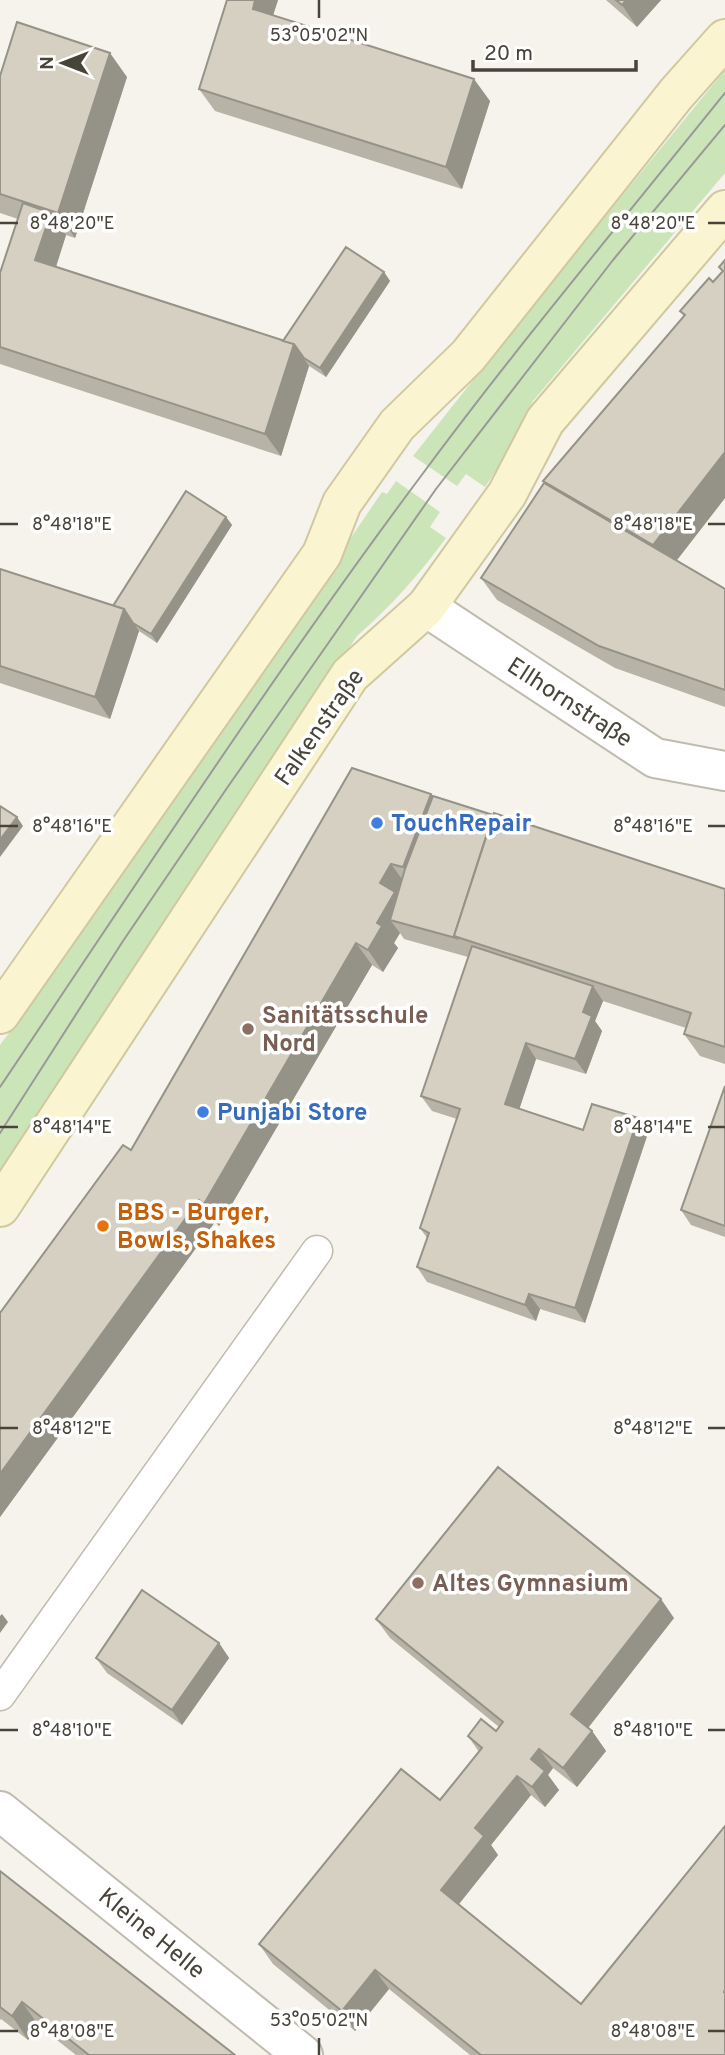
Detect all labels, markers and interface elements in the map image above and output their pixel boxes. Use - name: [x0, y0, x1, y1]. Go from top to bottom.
- text: 53°05'02"N: [270, 25, 368, 48]
- north arrow: [28, 28, 98, 98]
- scale bar: [473, 28, 636, 72]
- text: 20 m: [484, 41, 533, 68]
- text: N: [36, 56, 60, 70]
- text: 8°48'20"E: [30, 213, 115, 236]
- text: 8°48'20"E: [611, 213, 696, 236]
- text: 8°48'18"E: [32, 514, 112, 537]
- text: 8°48'18"E: [613, 514, 693, 537]
- street label: Ellhornstraße: [501, 652, 637, 755]
- street label: Falkenstraße: [269, 664, 372, 792]
- place label: TouchRepair: [391, 810, 532, 840]
- marker: TouchRepair: [369, 815, 385, 831]
- text: 8°48'16"E: [32, 816, 112, 839]
- text: 8°48'16"E: [613, 816, 693, 839]
- place label: Sanitätsschule Nord: [262, 1002, 428, 1060]
- marker: Sanitätsschule Nord: [240, 1021, 256, 1037]
- place label: Punjabi Store: [217, 1099, 367, 1129]
- marker: Punjabi Store: [195, 1104, 211, 1120]
- text: 8°48'14"E: [32, 1117, 112, 1140]
- text: 8°48'14"E: [613, 1117, 693, 1140]
- place label: BBS - Burger, Bowls, Shakes: [117, 1199, 276, 1257]
- marker: BBS - Burger, Bowls, Shakes: [95, 1218, 111, 1234]
- text: 8°48'12"E: [32, 1418, 112, 1441]
- text: 8°48'12"E: [613, 1418, 693, 1441]
- place label: Altes Gymnasium: [432, 1570, 629, 1600]
- marker: Altes Gymnasium: [410, 1575, 426, 1591]
- text: 8°48'10"E: [32, 1720, 112, 1743]
- text: 8°48'10"E: [613, 1720, 693, 1743]
- street label: Kleine Helle: [91, 1882, 210, 1987]
- text: 53°05'02"N: [270, 2010, 368, 2033]
- text: 8°48'08"E: [30, 2021, 114, 2044]
- text: 8°48'08"E: [611, 2021, 695, 2044]

